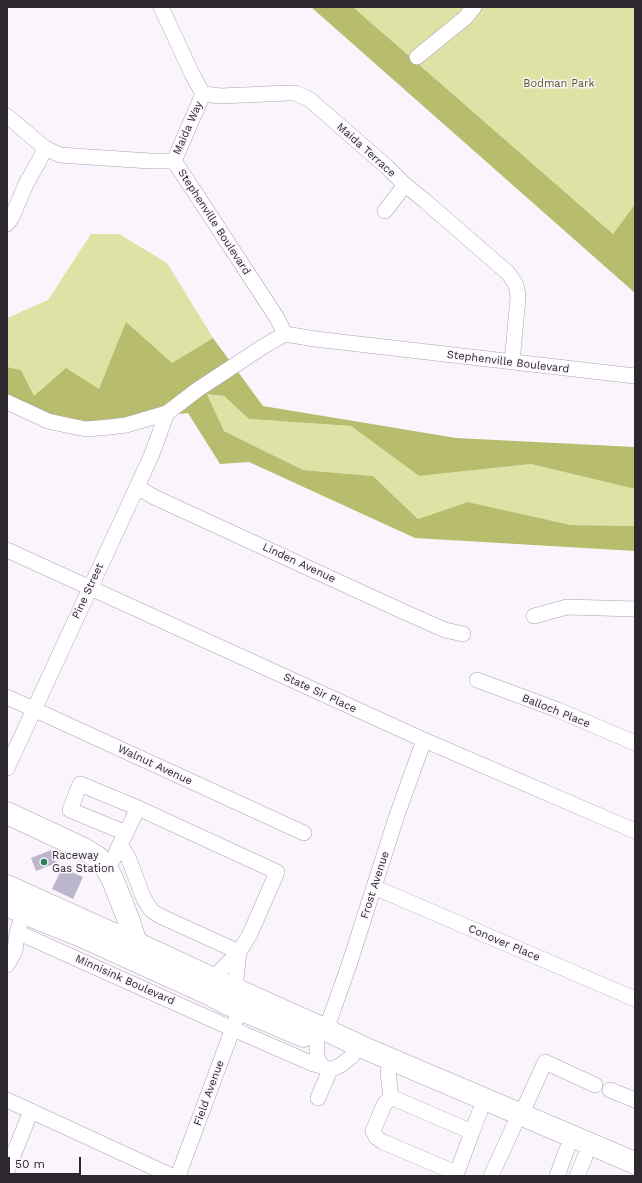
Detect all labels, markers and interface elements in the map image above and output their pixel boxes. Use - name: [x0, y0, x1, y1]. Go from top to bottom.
- park label: Bodman Park: [523, 77, 595, 91]
- street label: Maida Way: [170, 99, 206, 157]
- street label: Maida Terrace: [334, 120, 398, 180]
- street label: Stephenville Boulevard: [175, 167, 253, 277]
- street label: Stephenville Boulevard: [446, 348, 570, 376]
- street label: Linden Avenue: [260, 540, 338, 586]
- street label: Pine Street: [69, 561, 107, 621]
- street label: State Sir Place: [281, 670, 359, 716]
- street label: Balloch Place: [520, 691, 592, 731]
- street label: Walnut Avenue: [116, 742, 194, 788]
- place label: Raceway Gas Station: [52, 849, 114, 875]
- street label: Frost Avenue: [358, 850, 392, 920]
- marker: Raceway Gas Station: [39, 857, 49, 867]
- street label: Conover Place: [466, 922, 542, 964]
- street label: Minnisink Boulevard: [73, 952, 177, 1008]
- street label: Field Avenue: [191, 1058, 227, 1128]
- scale bar: [10, 1149, 83, 1175]
- text: 50 m: [15, 1157, 45, 1171]

